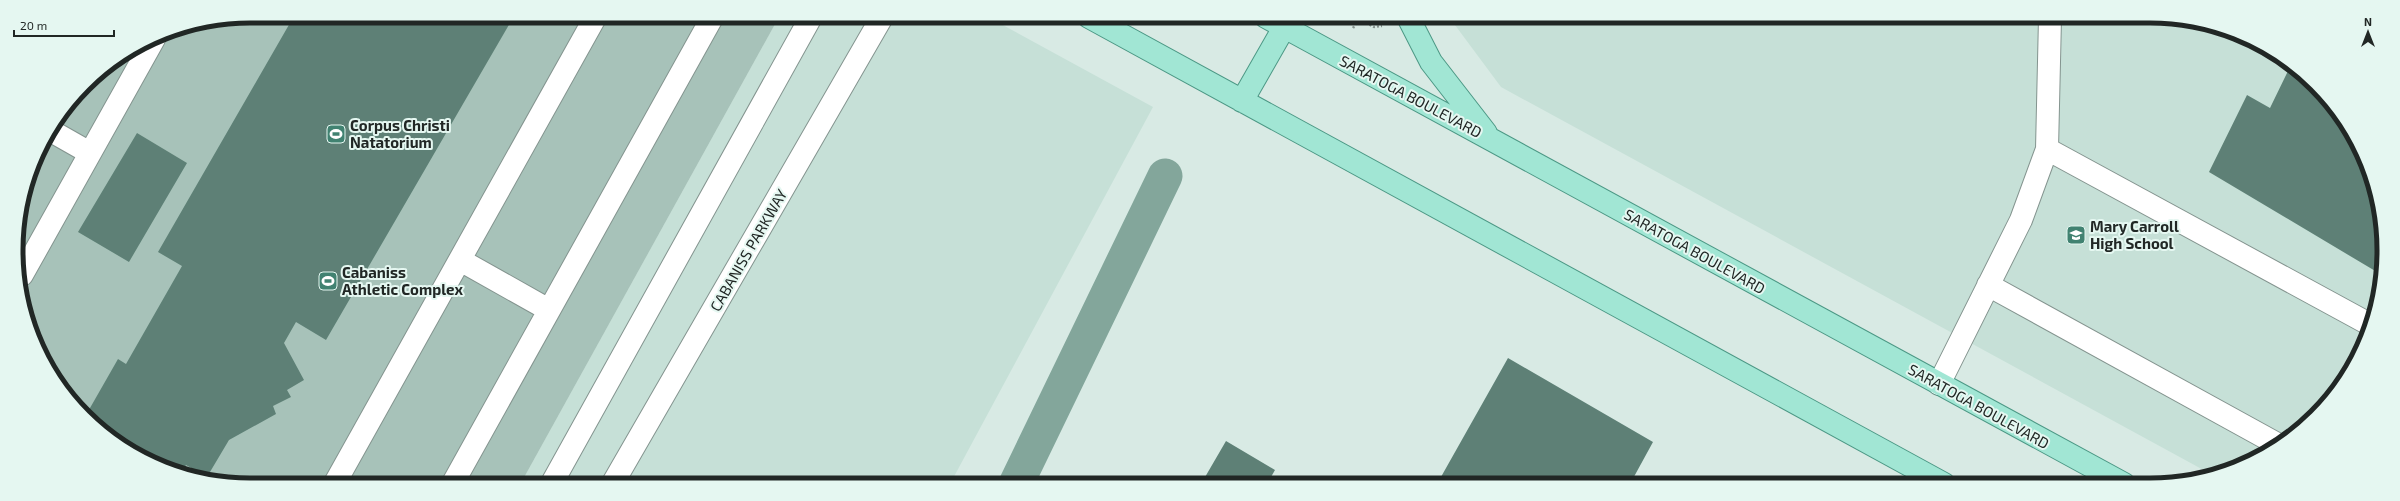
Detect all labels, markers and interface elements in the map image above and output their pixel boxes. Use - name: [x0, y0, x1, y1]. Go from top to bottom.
- scale bar: [14, 12, 114, 38]
- north arrow: [2348, 12, 2388, 52]
- text: N: [2364, 15, 2372, 28]
- text: 20 m: [20, 18, 47, 32]
- street label: SARATOGA BOULEVARD: [1337, 51, 1485, 141]
- place label: Corpus Christi Natatorium: [350, 116, 450, 151]
- sports icon: Corpus Christi Natatorium: [325, 123, 347, 145]
- street label: CABANISS PARKWAY: [706, 185, 791, 314]
- street label: SARATOGA BOULEVARD: [1621, 205, 1769, 297]
- place label: Mary Carroll High School: [2090, 217, 2179, 252]
- school or university icon: Mary Carroll High School: [2065, 224, 2087, 246]
- place label: Cabaniss Athletic Complex: [342, 263, 464, 298]
- sports icon: Cabaniss Athletic Complex: [317, 270, 339, 292]
- street label: SARATOGA BOULEVARD: [1905, 360, 2053, 452]

